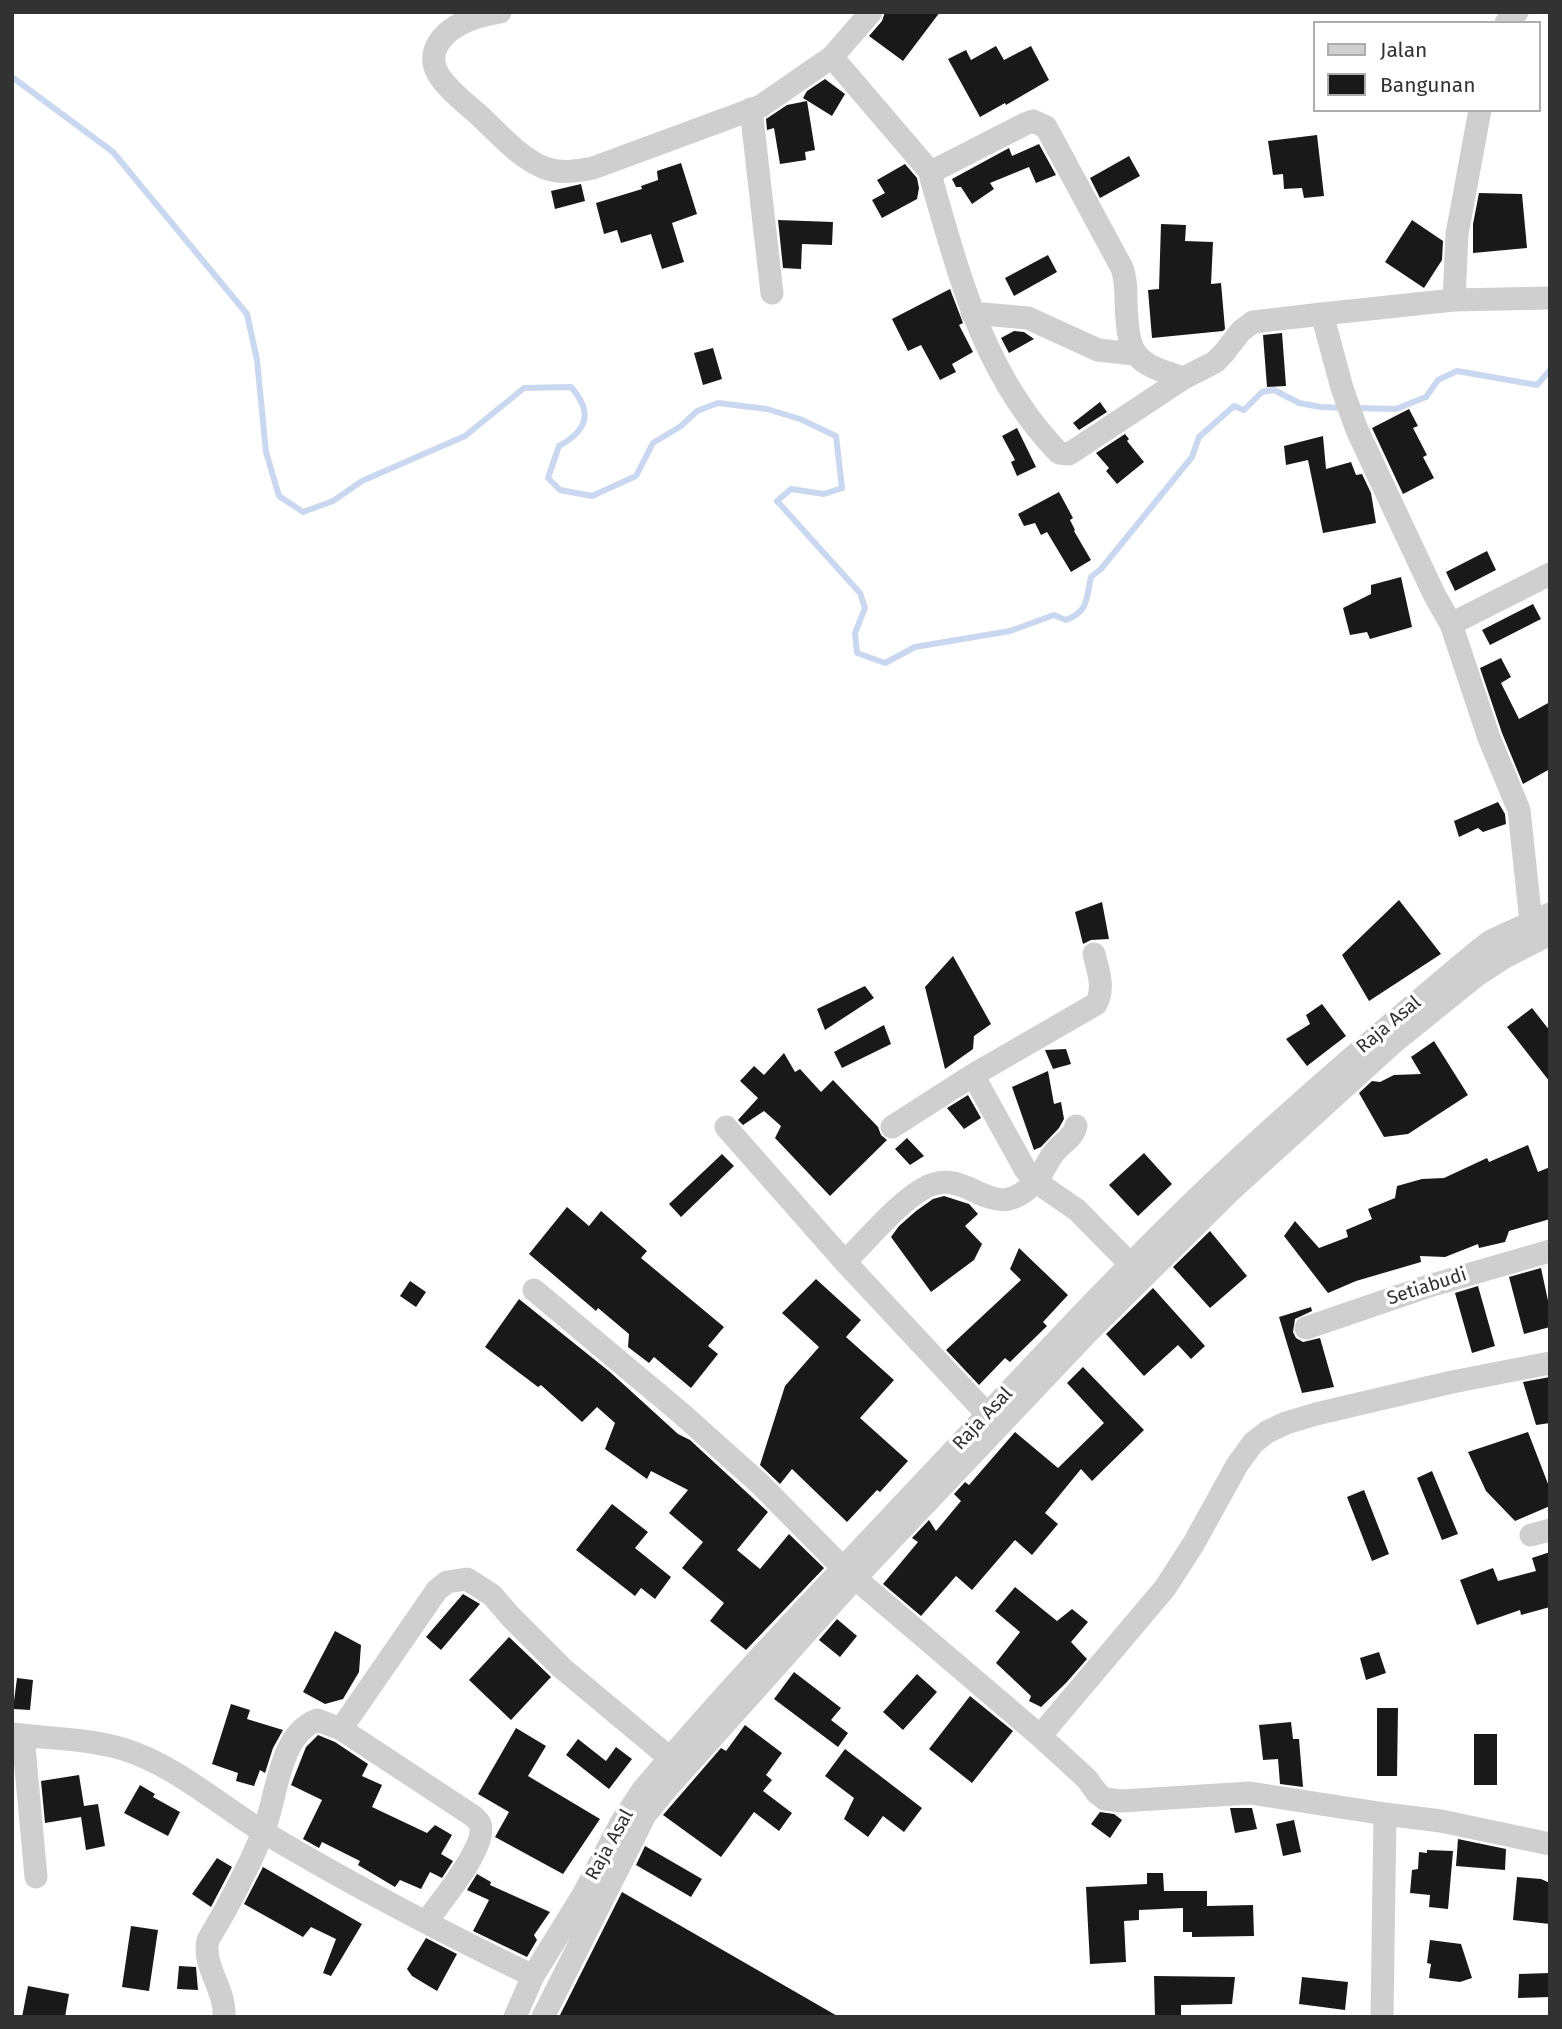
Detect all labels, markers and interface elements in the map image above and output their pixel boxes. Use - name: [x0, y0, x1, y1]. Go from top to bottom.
- legend: [1314, 21, 1541, 112]
- text: Jalan: [1380, 37, 1427, 63]
- text: Bangunan: [1380, 72, 1475, 98]
- street label: Raja Asal: [1352, 991, 1426, 1059]
- street label: Setiabudi: [1384, 1263, 1470, 1311]
- street label: Raja Asal: [948, 1383, 1018, 1455]
- street label: Raja Asal: [581, 1806, 639, 1884]

